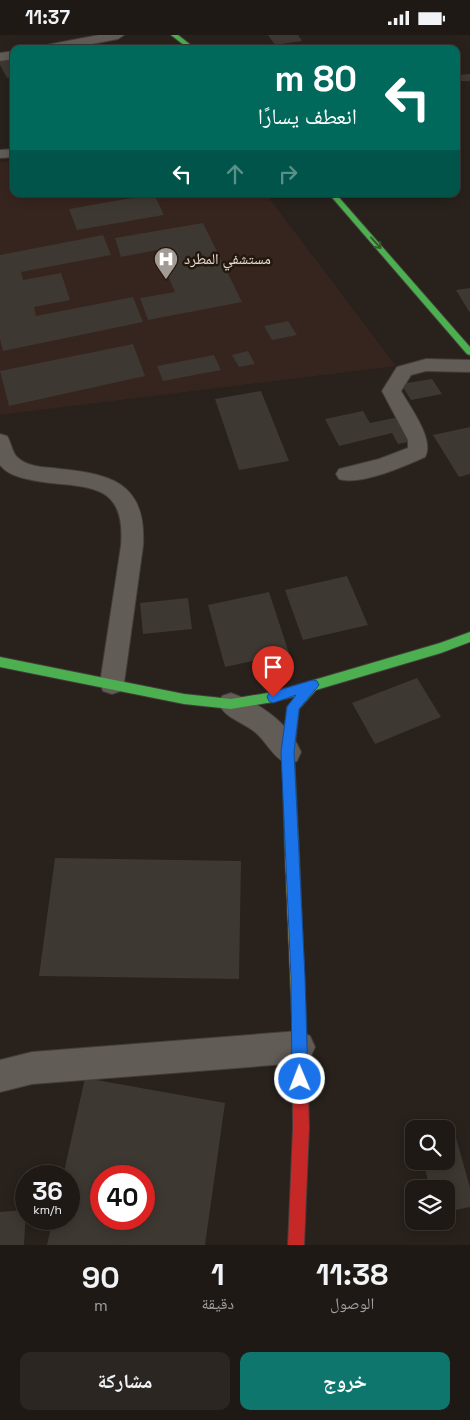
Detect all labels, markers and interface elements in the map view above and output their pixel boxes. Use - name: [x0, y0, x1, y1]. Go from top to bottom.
- text: 11:37: [25, 5, 70, 30]
- text: 80 m: [275, 57, 357, 101]
- icon: left: [375, 65, 440, 130]
- text: انعطف يسارًا: [258, 102, 357, 130]
- icon: left: [168, 160, 196, 188]
- icon: ahead: [221, 160, 249, 188]
- icon: right: [274, 160, 302, 188]
- one-way arrow: [370, 237, 382, 250]
- hospital icon: مستشفي المطرد: [153, 246, 179, 280]
- place label: مستشفي المطرد: [184, 249, 271, 271]
- pin: [252, 646, 294, 697]
- icon: arrive: [259, 653, 287, 681]
- position arrow: [273, 1052, 325, 1104]
- map controls: [405, 1120, 455, 1230]
- button: search: [405, 1120, 455, 1170]
- speed limit sign: 40: [90, 1165, 155, 1230]
- text: 36: [32, 1175, 63, 1207]
- button: layers: [405, 1180, 455, 1230]
- text: km/h: [33, 1202, 62, 1218]
- text: 1: [211, 1255, 225, 1294]
- text: 11:38: [316, 1255, 388, 1294]
- text: 90: [82, 1258, 120, 1297]
- text: دقيقة: [202, 1293, 234, 1314]
- text: الوصول: [330, 1293, 374, 1314]
- text: m: [94, 1295, 108, 1316]
- button: مشاركة: [20, 1352, 230, 1410]
- button: خروج: [240, 1352, 450, 1410]

